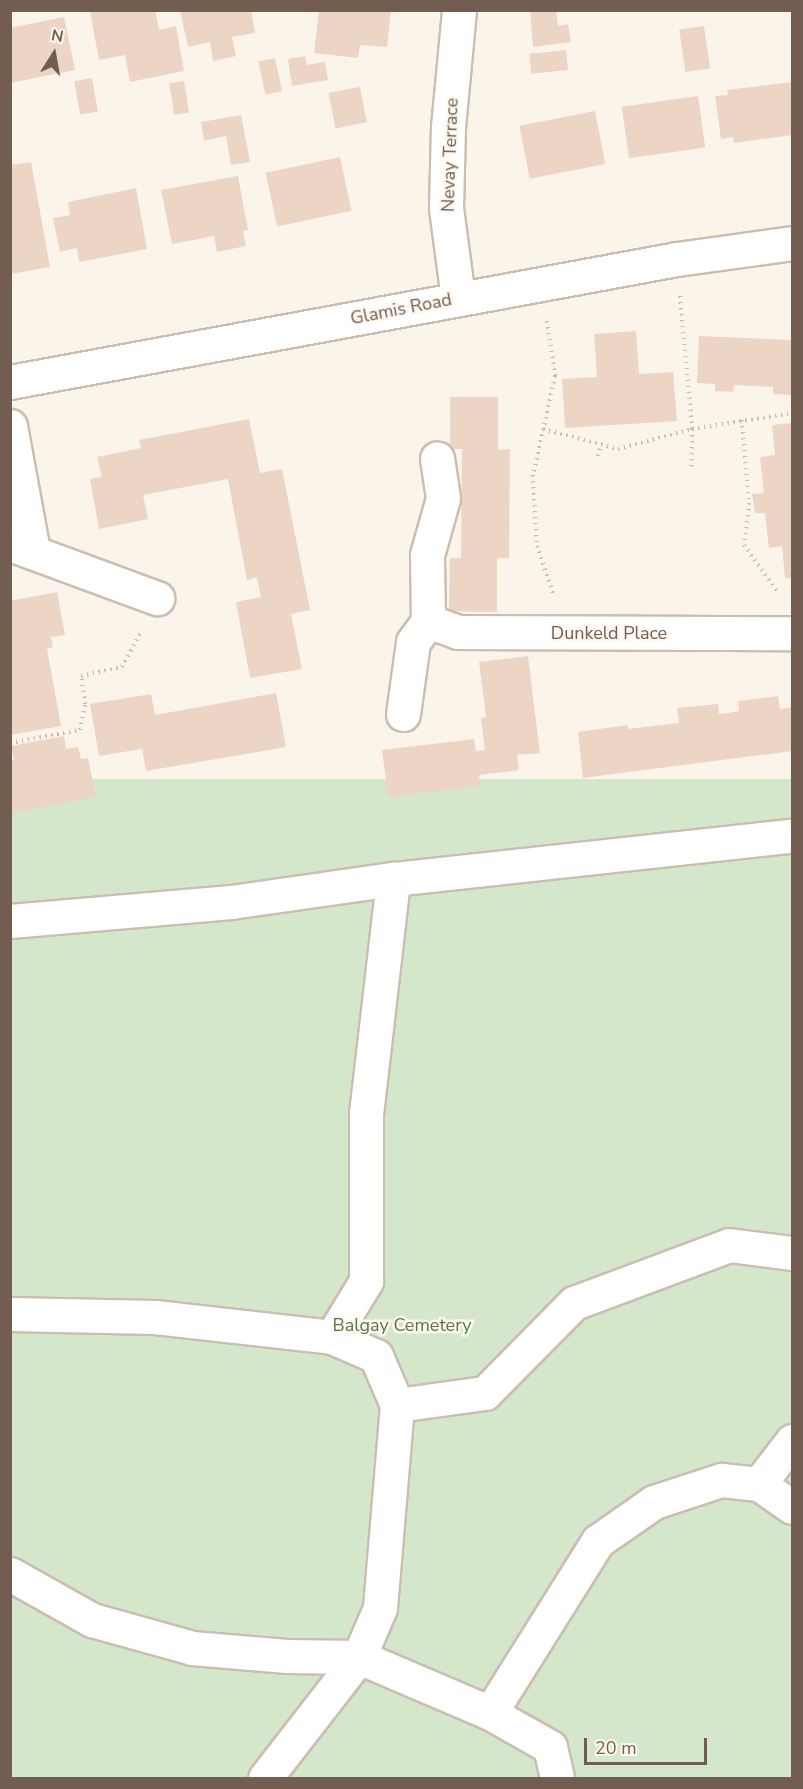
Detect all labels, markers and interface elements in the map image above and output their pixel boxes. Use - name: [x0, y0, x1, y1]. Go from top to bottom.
- north arrow: [24, 24, 84, 84]
- text: N: [49, 24, 65, 48]
- street label: Nevay Terrace: [437, 98, 463, 212]
- street label: Glamis Road: [349, 289, 453, 329]
- street label: Dunkeld Place: [551, 622, 667, 644]
- park label: Balgay Cemetery: [333, 1314, 471, 1336]
- scale bar: [587, 1726, 710, 1764]
- text: 20 m: [595, 1736, 637, 1760]

